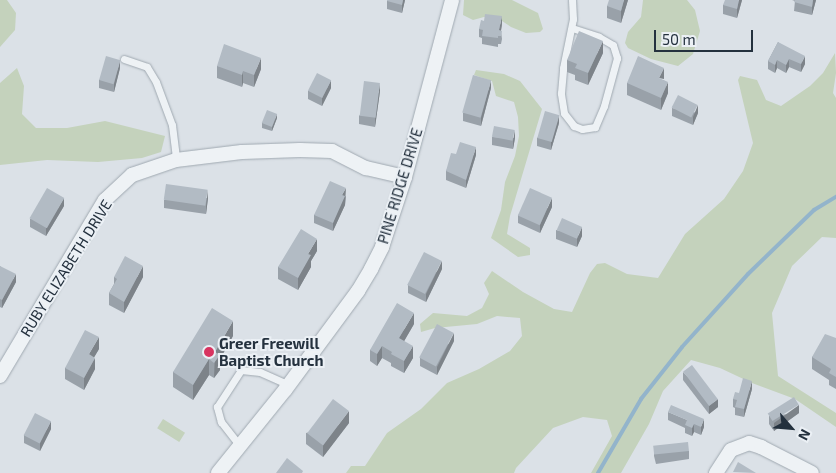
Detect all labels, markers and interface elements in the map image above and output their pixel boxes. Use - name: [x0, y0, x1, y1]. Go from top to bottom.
- scale bar: [656, 20, 755, 52]
- text: 50 m: [662, 30, 696, 48]
- street label: PINE RIDGE DRIVE: [374, 126, 426, 246]
- street label: RUBY ELIZABETH DRIVE: [16, 196, 116, 340]
- place label: Greer Freewill Baptist Church: [219, 334, 323, 369]
- marker: Greer Freewill Baptist Church: [203, 346, 215, 358]
- north arrow: [766, 403, 816, 453]
- text: N: [795, 427, 815, 443]

